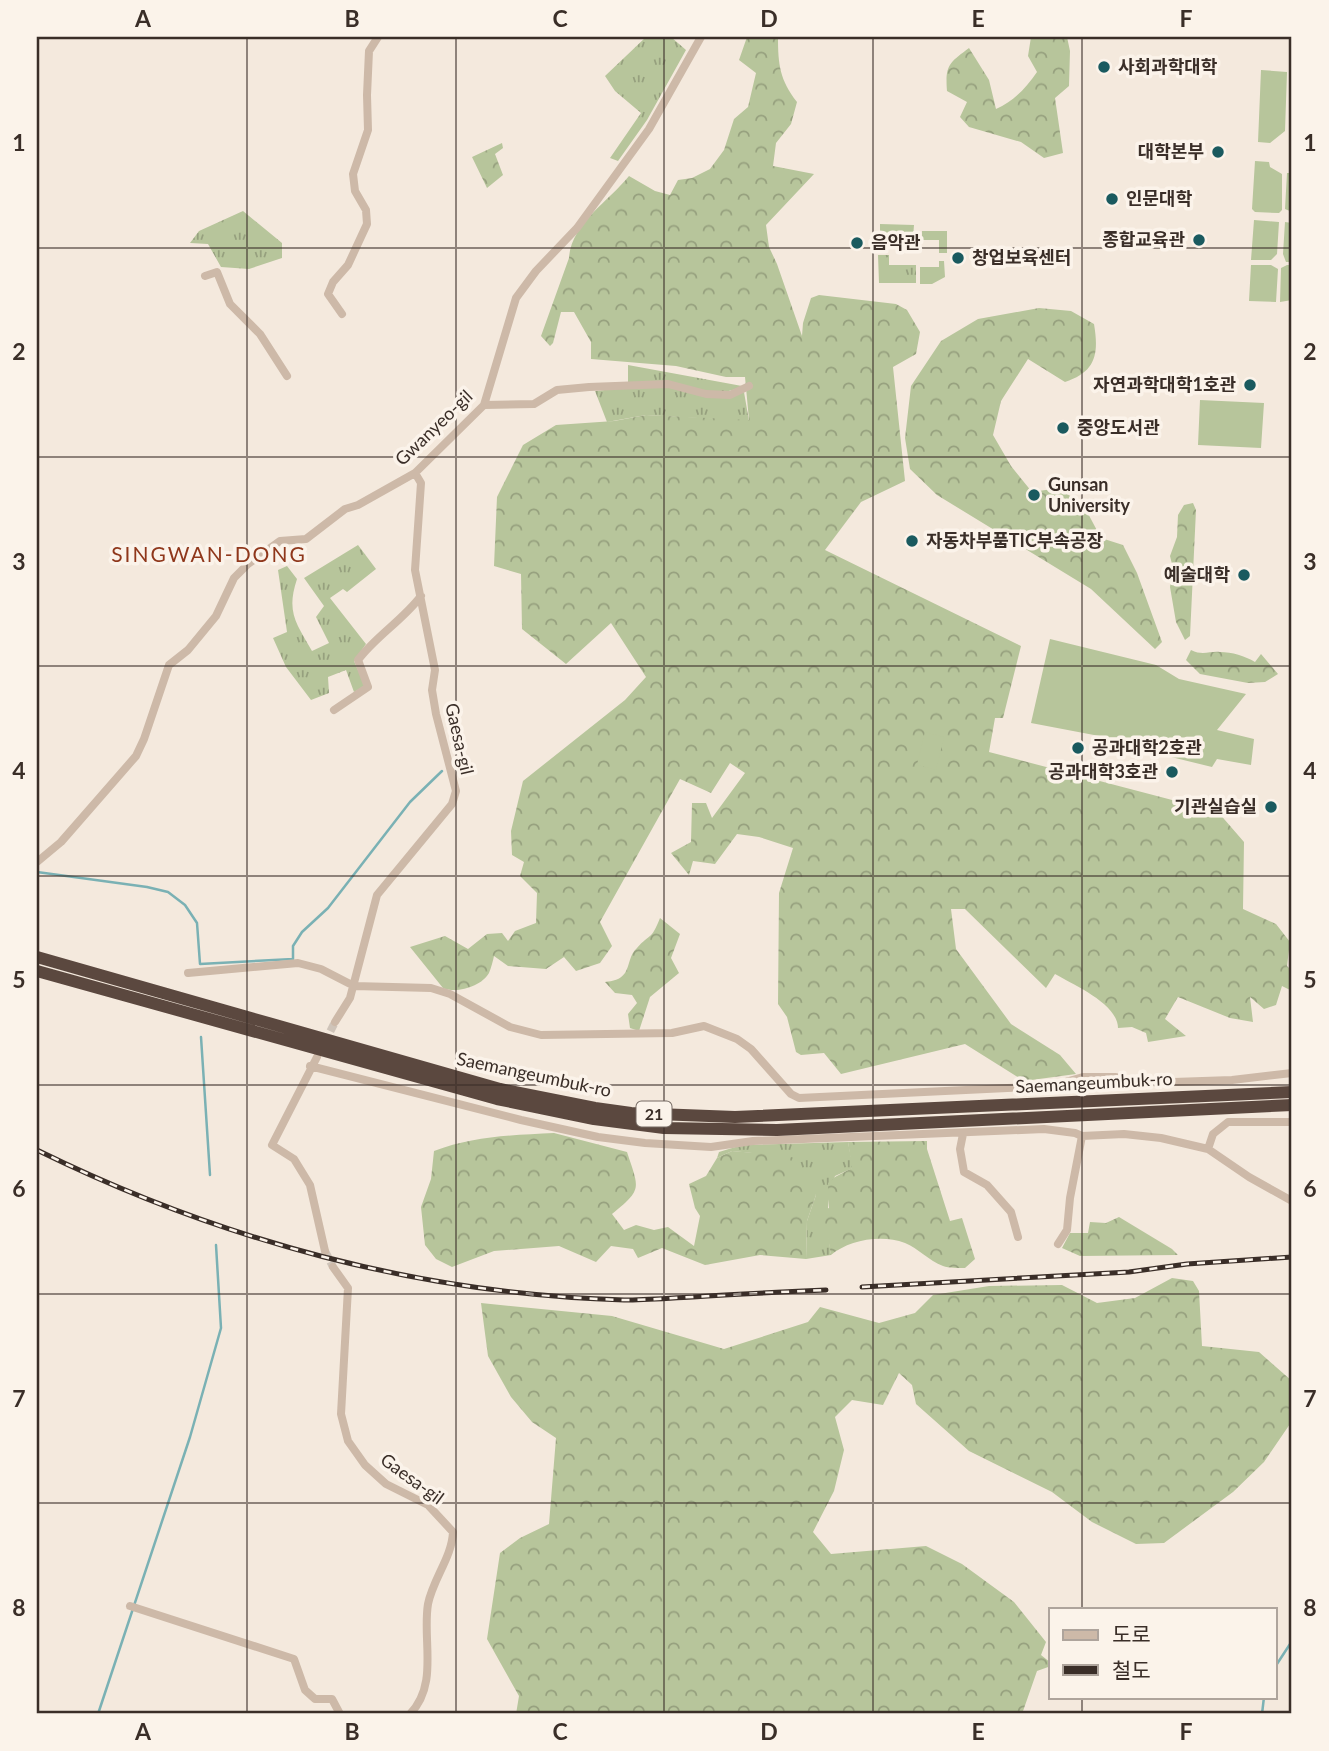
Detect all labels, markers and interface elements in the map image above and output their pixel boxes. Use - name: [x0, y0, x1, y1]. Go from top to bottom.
- text: A: [134, 4, 152, 32]
- text: B: [344, 4, 360, 32]
- text: C: [552, 4, 568, 32]
- text: D: [760, 4, 778, 32]
- text: E: [971, 4, 985, 32]
- text: F: [1179, 4, 1193, 32]
- place label: 사회과학대학: [1118, 55, 1218, 77]
- marker: 사회과학대학: [1096, 59, 1112, 75]
- text: 1: [12, 128, 26, 156]
- text: 1: [1303, 128, 1317, 156]
- place label: 대학본부: [1138, 140, 1204, 162]
- marker: 대학본부: [1210, 144, 1226, 160]
- place label: 인문대학: [1126, 187, 1193, 209]
- marker: 인문대학: [1104, 191, 1120, 207]
- place label: 종합교육관: [1102, 228, 1185, 250]
- place label: 음악관: [871, 231, 921, 253]
- marker: 종합교육관: [1191, 232, 1207, 248]
- marker: 음악관: [849, 235, 865, 251]
- place label: 창업보육센터: [972, 246, 1071, 268]
- marker: 창업보육센터: [950, 250, 966, 266]
- text: 2: [12, 337, 26, 365]
- text: 2: [1303, 337, 1317, 365]
- place label: 자연과학대학1호관: [1093, 373, 1236, 395]
- marker: 자연과학대학1호관: [1242, 377, 1258, 393]
- street label: Gwanyeo-gil: [390, 385, 477, 470]
- place label: 중앙도서관: [1077, 416, 1160, 438]
- marker: 중앙도서관: [1055, 420, 1071, 436]
- place label: Gunsan University: [1048, 473, 1130, 516]
- marker: Gunsan University: [1026, 487, 1042, 503]
- place label: 자동차부품TIC부속공장: [926, 529, 1104, 551]
- marker: 자동차부품TIC부속공장: [904, 533, 920, 549]
- district label: SINGWAN-DONG: [111, 541, 307, 566]
- text: 3: [12, 547, 26, 575]
- text: 3: [1303, 547, 1317, 575]
- place label: 예술대학: [1164, 563, 1230, 585]
- marker: 예술대학: [1236, 567, 1252, 583]
- street label: Gaesa-gil: [441, 701, 479, 777]
- place label: 공과대학2호관: [1092, 736, 1202, 758]
- marker: 공과대학2호관: [1070, 740, 1086, 756]
- text: 4: [12, 756, 26, 784]
- text: 4: [1303, 756, 1317, 784]
- place label: 공과대학3호관: [1048, 760, 1158, 782]
- marker: 공과대학3호관: [1164, 764, 1180, 780]
- place label: 기관실습실: [1174, 795, 1257, 817]
- marker: 기관실습실: [1263, 799, 1279, 815]
- text: 5: [12, 965, 26, 993]
- text: 5: [1303, 965, 1317, 993]
- street label: Saemangeumbuk-ro: [455, 1047, 613, 1101]
- street label: Saemangeumbuk-ro: [1015, 1067, 1173, 1097]
- road number: 21: [636, 1102, 672, 1126]
- text: 6: [12, 1174, 26, 1202]
- text: 6: [1303, 1174, 1317, 1202]
- text: 7: [12, 1384, 26, 1412]
- text: 7: [1303, 1384, 1317, 1412]
- street label: Gaesa-gil: [377, 1448, 449, 1509]
- text: 8: [12, 1593, 26, 1621]
- text: 8: [1303, 1593, 1317, 1621]
- legend: [1049, 1608, 1276, 1698]
- text: 도로: [1112, 1621, 1151, 1646]
- text: 철도: [1112, 1657, 1151, 1682]
- text: A: [134, 1717, 152, 1745]
- text: B: [344, 1717, 360, 1745]
- text: C: [552, 1717, 568, 1745]
- text: D: [760, 1717, 778, 1745]
- text: E: [971, 1717, 985, 1745]
- text: F: [1179, 1717, 1193, 1745]

